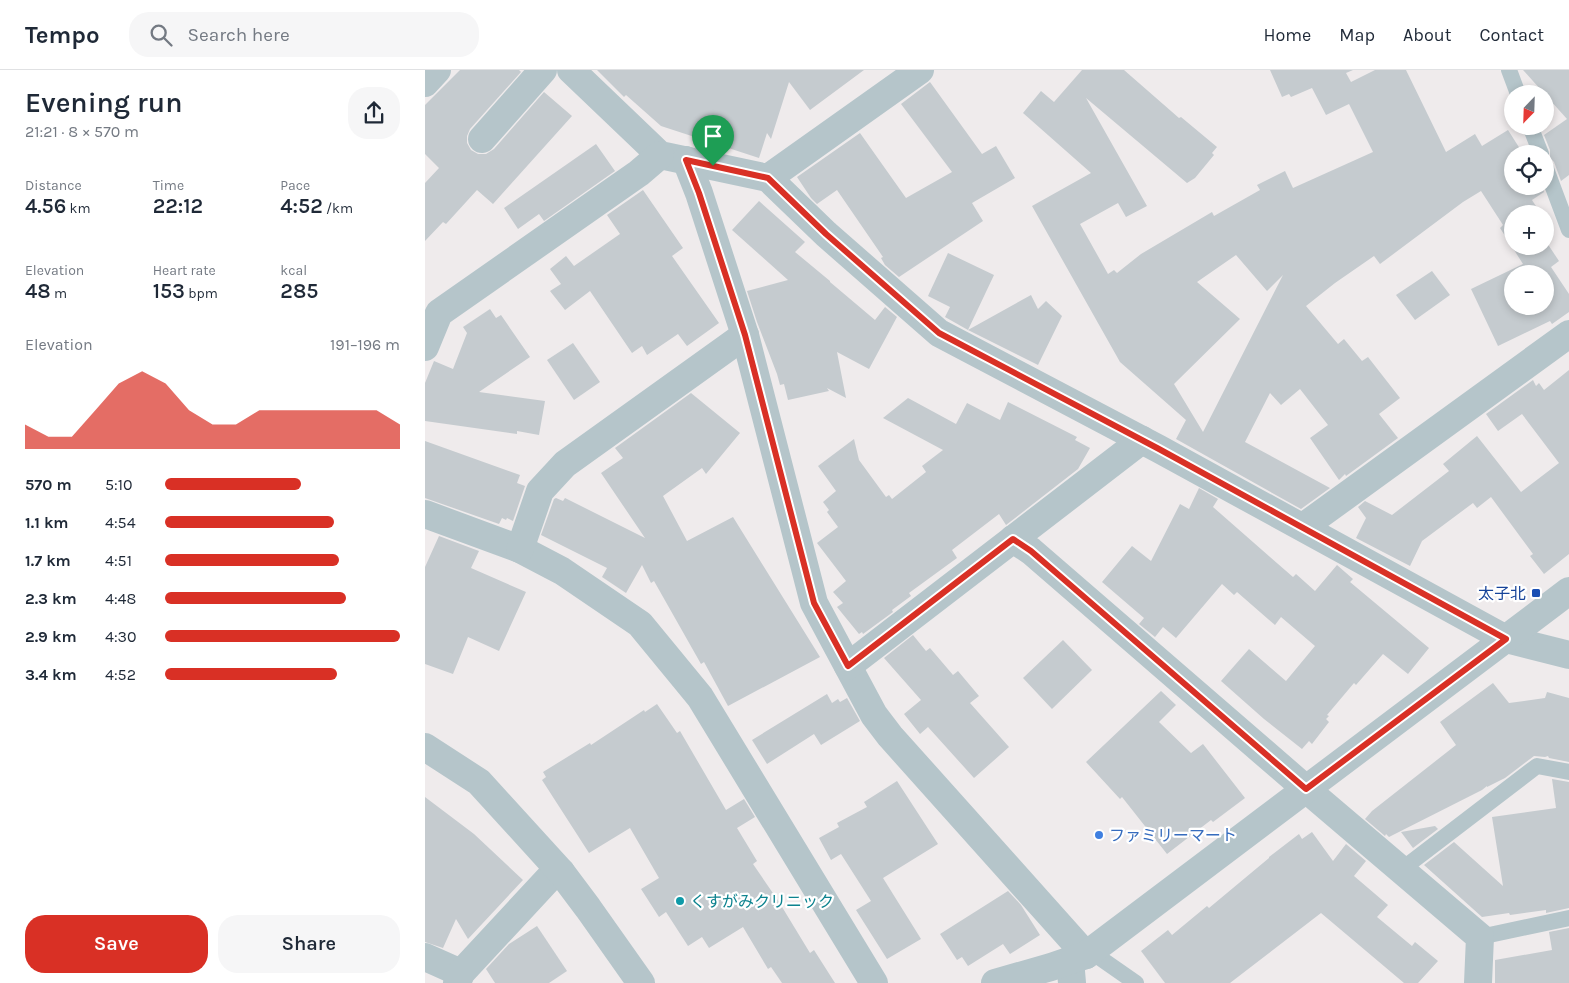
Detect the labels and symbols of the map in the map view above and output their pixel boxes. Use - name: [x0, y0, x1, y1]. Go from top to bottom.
- north arrow: [1504, 85, 1554, 135]
- pin: [692, 115, 734, 166]
- place label: 太子北: [1478, 584, 1526, 603]
- marker: 太子北: [1530, 587, 1542, 599]
- place label: ファミリーマート: [1109, 826, 1237, 845]
- marker: ファミリーマート: [1093, 829, 1105, 841]
- place label: くすがみクリニック: [690, 892, 834, 911]
- marker: くすがみクリニック: [674, 895, 686, 907]

